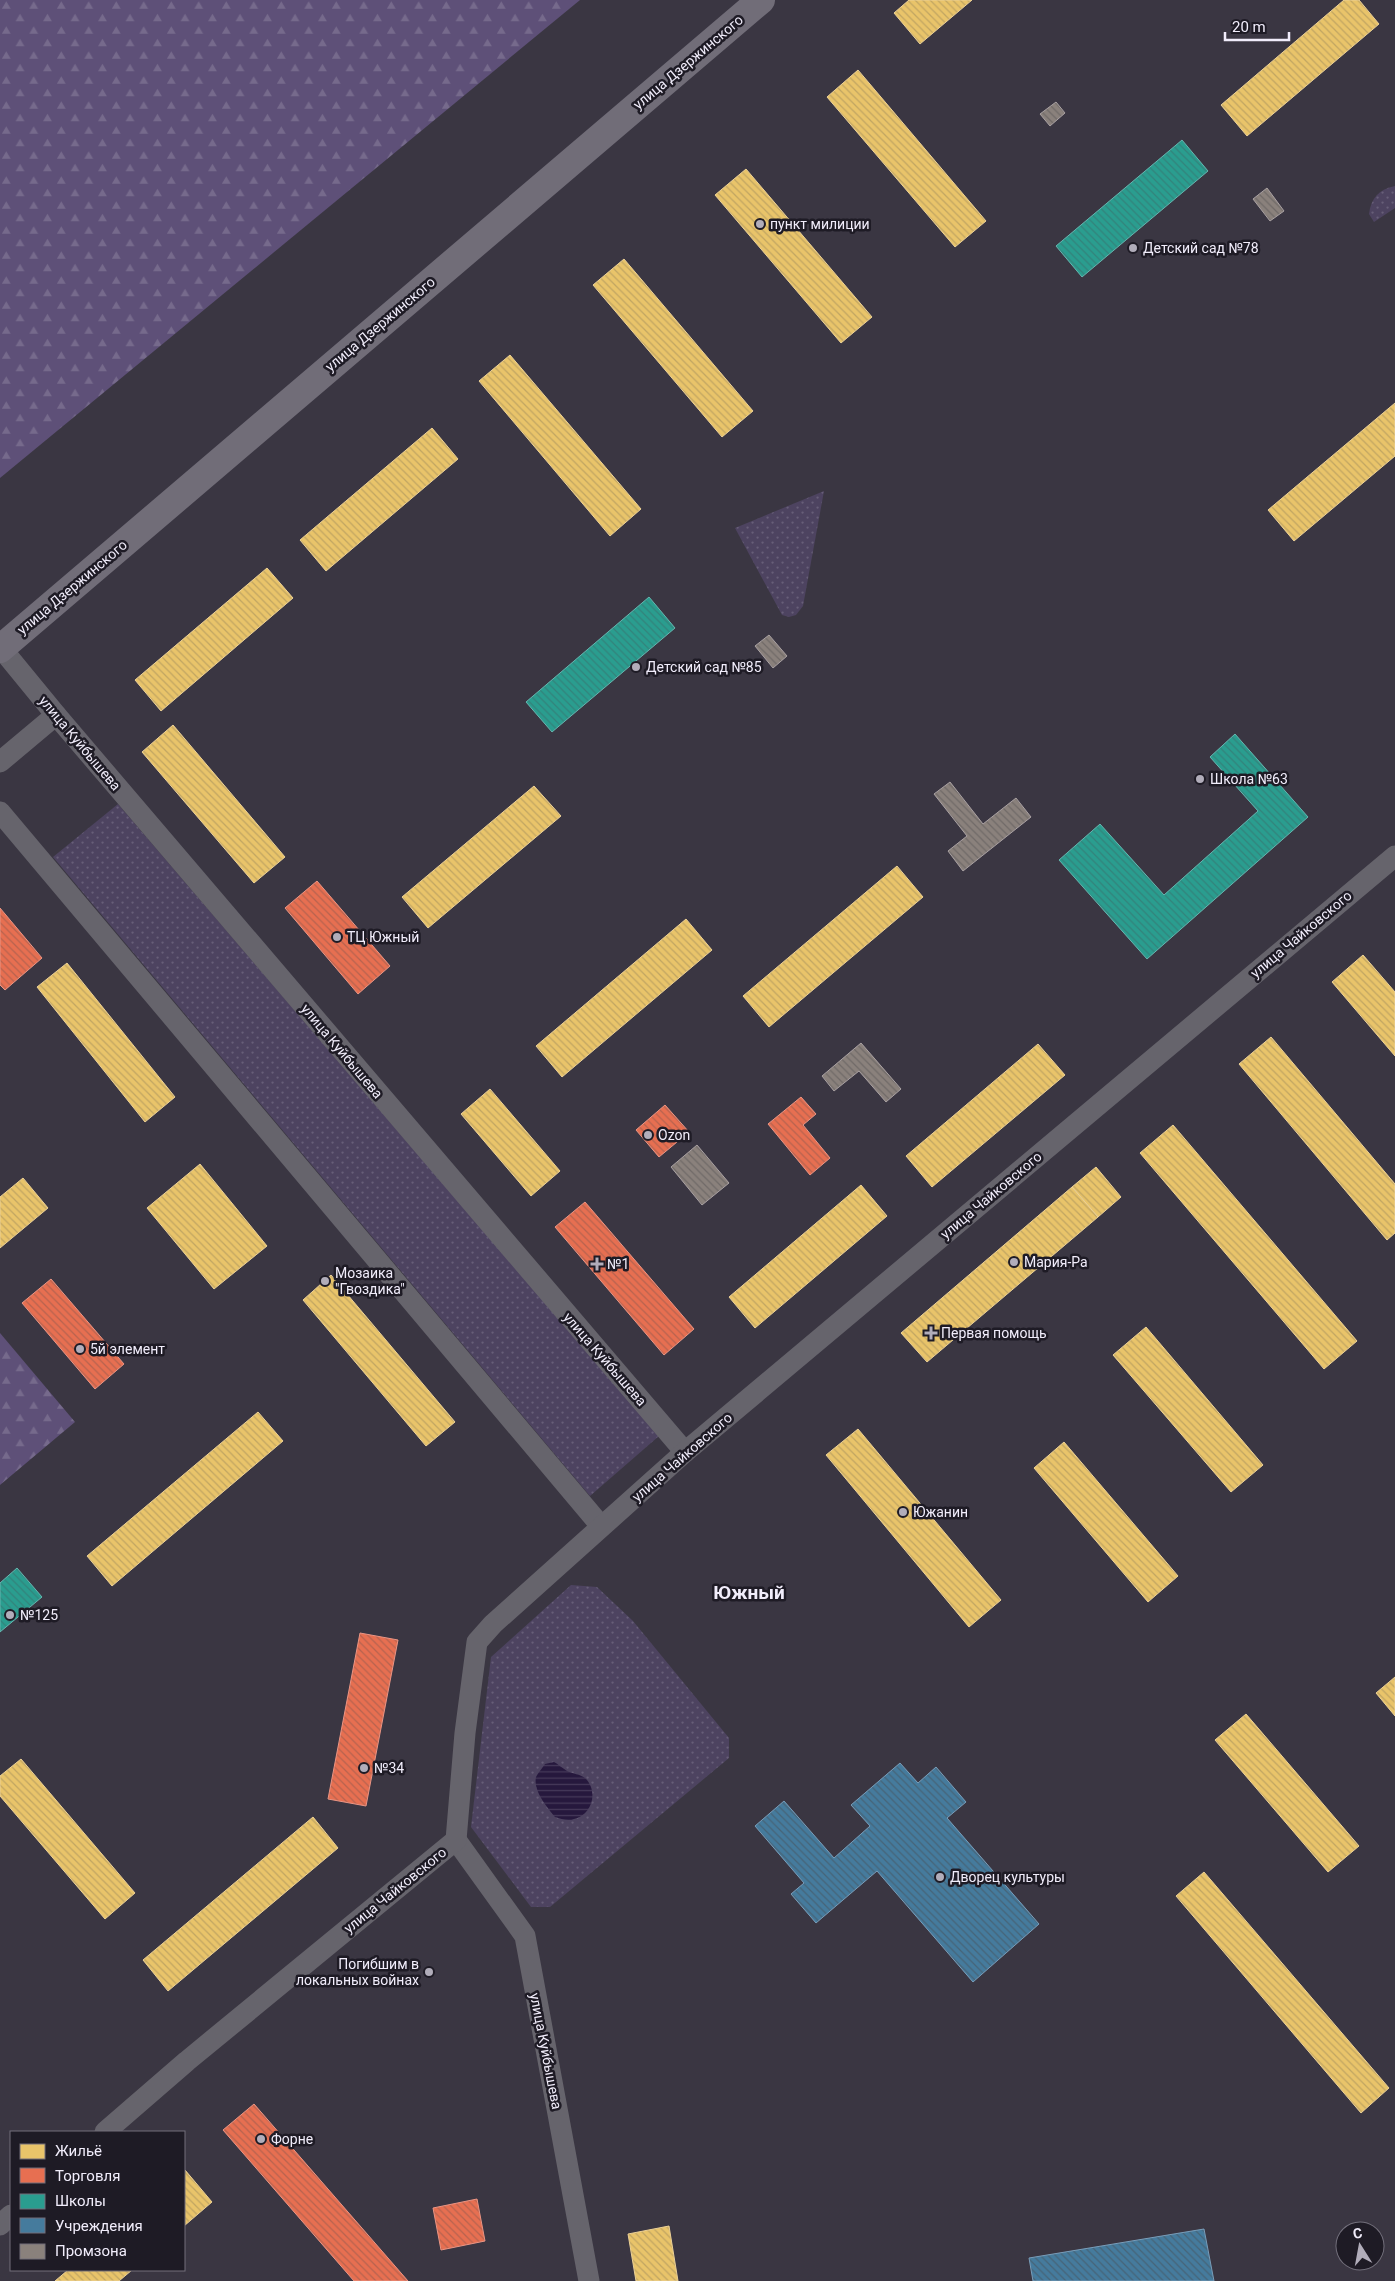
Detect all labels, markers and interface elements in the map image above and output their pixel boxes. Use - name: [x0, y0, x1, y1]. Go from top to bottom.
- scale bar: [1225, 10, 1289, 42]
- street label: улица Дзержинского: [630, 11, 746, 113]
- text: 20 m: [1232, 18, 1266, 36]
- place label: пункт милиции: [770, 216, 870, 232]
- marker: пункт милиции: [754, 218, 766, 230]
- place label: Детский сад №78: [1143, 240, 1259, 256]
- marker: Детский сад №78: [1127, 242, 1139, 254]
- street label: улица Дзержинского: [322, 273, 438, 375]
- street label: улица Дзержинского: [14, 536, 130, 638]
- place label: Детский сад №85: [646, 659, 762, 675]
- marker: Детский сад №85: [630, 661, 642, 673]
- street label: улица Куйбышева: [36, 693, 124, 793]
- place label: Школа №63: [1210, 771, 1288, 787]
- marker: Школа №63: [1194, 773, 1206, 785]
- street label: улица Чайковского: [1247, 887, 1355, 981]
- place label: ТЦ Южный: [347, 929, 419, 945]
- marker: ТЦ Южный: [331, 931, 343, 943]
- street label: улица Куйбышева: [298, 1001, 386, 1101]
- place label: Ozon: [658, 1127, 690, 1143]
- marker: Ozon: [642, 1129, 654, 1141]
- street label: улица Чайковского: [937, 1148, 1045, 1242]
- place label: Мария-Ра: [1024, 1254, 1088, 1270]
- place label: №1: [607, 1256, 629, 1272]
- marker: Мария-Ра: [1008, 1256, 1020, 1268]
- marker: №1: [591, 1258, 603, 1270]
- place label: Мозаика "Гвоздика": [335, 1265, 405, 1297]
- marker: Мозаика "Гвоздика": [319, 1275, 331, 1287]
- street label: улица Куйбышева: [560, 1309, 650, 1409]
- place label: Первая помощь: [941, 1325, 1047, 1341]
- marker: Первая помощь: [925, 1327, 937, 1339]
- place label: 5й элемент: [90, 1341, 165, 1357]
- marker: 5й элемент: [74, 1343, 86, 1355]
- street label: улица Чайковского: [629, 1409, 735, 1505]
- place label: Южанин: [913, 1504, 968, 1520]
- marker: Южанин: [897, 1506, 909, 1518]
- district label: Южный: [713, 1581, 785, 1604]
- place label: №125: [20, 1607, 58, 1623]
- marker: №125: [4, 1609, 16, 1621]
- place label: №34: [374, 1760, 404, 1776]
- marker: №34: [358, 1762, 370, 1774]
- street label: улица Чайковского: [341, 1844, 449, 1936]
- place label: Дворец культуры: [950, 1869, 1065, 1885]
- marker: Дворец культуры: [934, 1871, 946, 1883]
- place label: Погибшим в локальных войнах: [296, 1956, 419, 1988]
- marker: Погибшим в локальных войнах: [423, 1966, 435, 1978]
- street label: улица Куйбышева: [527, 1991, 565, 2111]
- legend: [10, 2131, 185, 2271]
- place label: Форне: [271, 2131, 313, 2147]
- marker: Форне: [255, 2133, 267, 2145]
- text: Жильё: [55, 2142, 102, 2160]
- text: Торговля: [55, 2167, 120, 2185]
- text: Школы: [55, 2192, 106, 2210]
- text: Учреждения: [55, 2217, 143, 2235]
- north arrow: [1335, 2221, 1385, 2271]
- text: С: [1351, 2225, 1364, 2242]
- text: Промзона: [55, 2242, 127, 2260]

